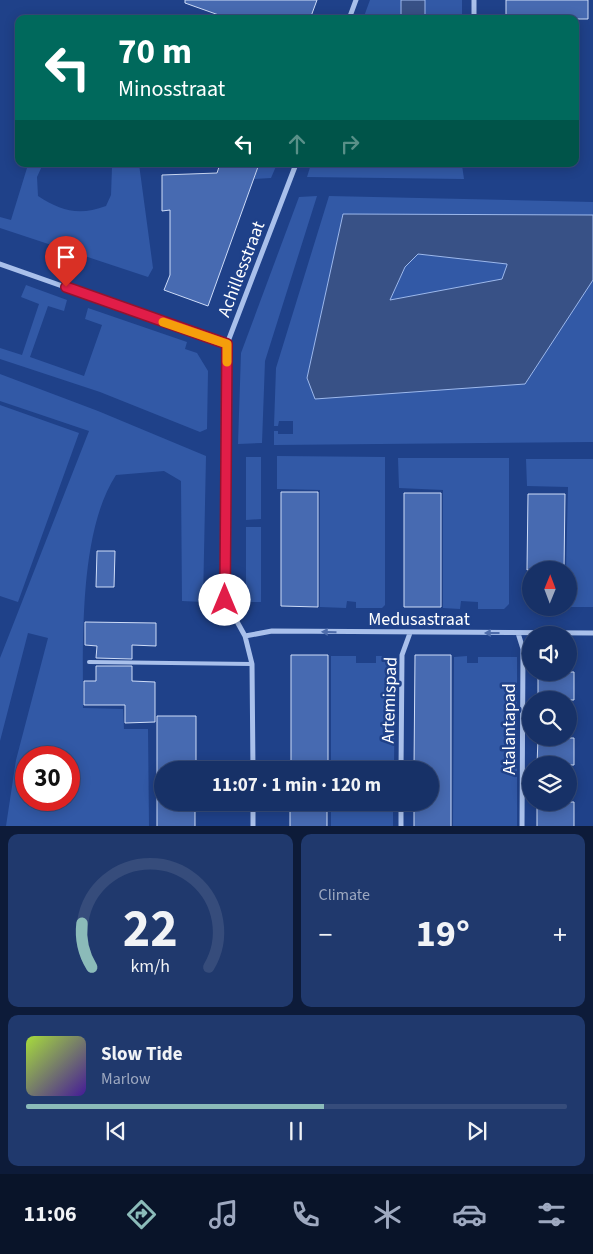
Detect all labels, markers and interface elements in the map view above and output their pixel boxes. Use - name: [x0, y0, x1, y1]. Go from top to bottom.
- text: 70 m: [118, 27, 192, 77]
- icon: left: [35, 35, 100, 100]
- text: Minosstraat: [118, 73, 225, 105]
- icon: left: [230, 130, 258, 158]
- icon: ahead: [283, 130, 311, 158]
- icon: right: [336, 130, 364, 158]
- street label: Achillesstraat: [212, 218, 271, 321]
- pin: [45, 236, 87, 287]
- icon: arrive: [52, 243, 80, 271]
- north arrow: [522, 561, 578, 616]
- map controls: [522, 561, 577, 811]
- position arrow: [198, 573, 250, 625]
- street label: Medusastraat: [368, 607, 470, 632]
- button: sound: [522, 626, 577, 681]
- one-way arrow: [321, 628, 337, 636]
- one-way arrow: [484, 629, 500, 637]
- street label: Artemispad: [375, 656, 404, 744]
- street label: Atalantapad: [497, 683, 522, 775]
- button: search: [522, 691, 577, 746]
- speed limit sign: 30: [15, 746, 80, 811]
- button: layers: [522, 756, 577, 811]
- text: 11:07 · 1 min · 120 m: [212, 772, 381, 799]
- text: Climate: [319, 884, 370, 906]
- text: 22: [123, 893, 178, 967]
- text: 19°: [416, 907, 470, 961]
- text: −: [319, 915, 332, 955]
- text: +: [553, 915, 567, 955]
- text: km/h: [130, 954, 170, 979]
- text: Slow Tide: [101, 1041, 182, 1068]
- text: Marlow: [101, 1068, 150, 1090]
- icon: previous: [102, 1117, 130, 1145]
- icon: pause: [282, 1117, 310, 1145]
- icon: next: [463, 1117, 491, 1145]
- icon: directions: [124, 1197, 159, 1232]
- icon: music: [206, 1197, 241, 1232]
- icon: phone: [288, 1197, 323, 1232]
- icon: climate: [370, 1197, 405, 1232]
- icon: car: [452, 1197, 487, 1232]
- icon: filters: [534, 1197, 569, 1232]
- text: 11:06: [24, 1198, 77, 1230]

